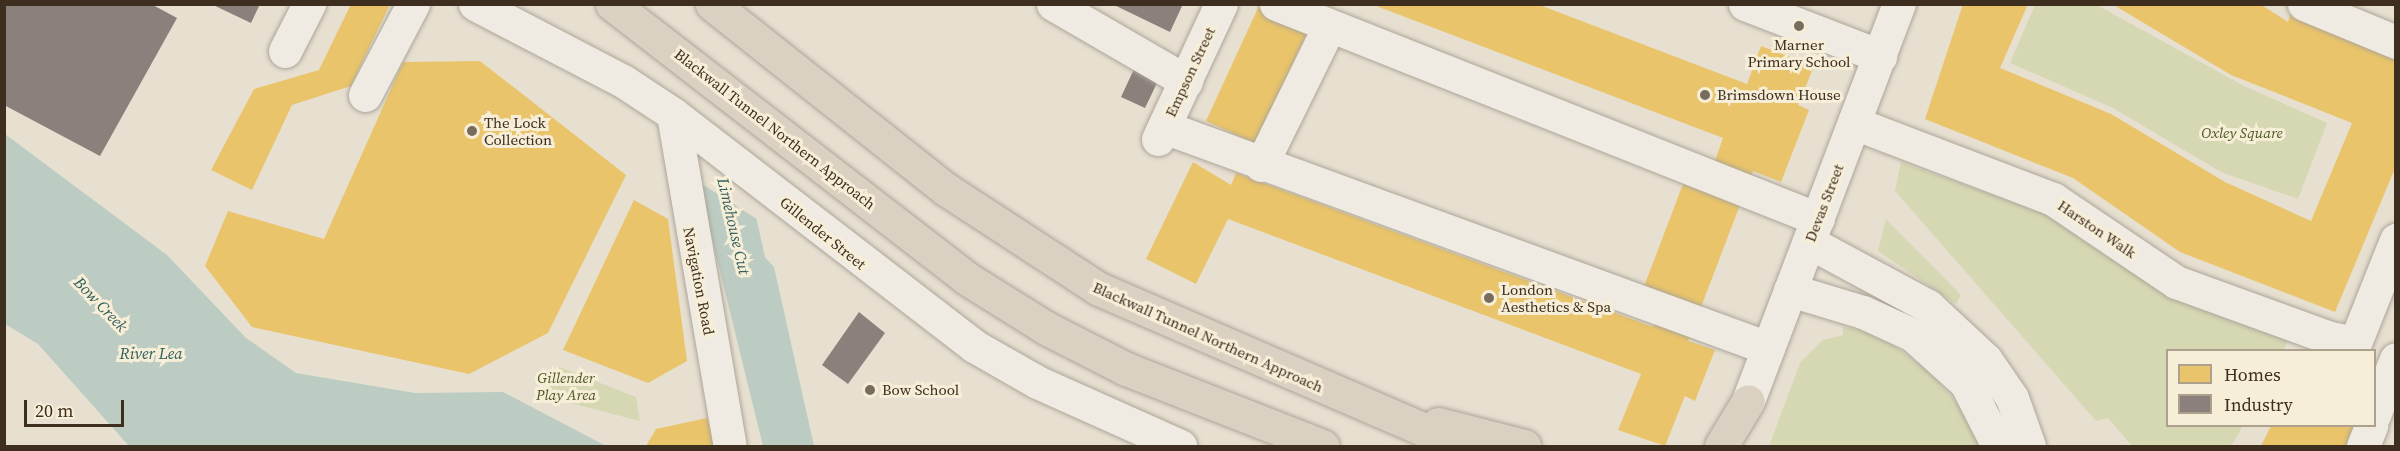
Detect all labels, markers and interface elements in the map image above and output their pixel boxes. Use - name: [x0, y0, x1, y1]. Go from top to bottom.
- marker: Marner Primary School: [1792, 19, 1806, 33]
- street label: Empson Street: [1161, 24, 1219, 120]
- place label: Marner Primary School: [1748, 35, 1850, 70]
- street label: Blackwall Tunnel Northern Approach: [671, 45, 879, 213]
- place label: Brimsdown House: [1717, 86, 1841, 104]
- marker: Brimsdown House: [1698, 88, 1712, 102]
- place label: The Lock Collection: [484, 113, 552, 148]
- marker: The Lock Collection: [465, 124, 479, 138]
- park label: Oxley Square: [2201, 124, 2283, 142]
- street label: Devas Street: [1801, 162, 1847, 244]
- water label: Limehouse Cut: [714, 176, 754, 276]
- street label: Gillender Street: [776, 193, 870, 273]
- street label: Harston Walk: [2054, 196, 2140, 262]
- street label: Navigation Road: [680, 226, 718, 336]
- water label: Bow Creek: [70, 273, 132, 335]
- street label: Blackwall Tunnel Northern Approach: [1090, 278, 1326, 396]
- place label: London Aesthetics & Spa: [1501, 280, 1611, 315]
- marker: London Aesthetics & Spa: [1482, 291, 1496, 305]
- water label: River Lea: [119, 343, 183, 363]
- legend: [2166, 349, 2376, 427]
- text: Homes: [2224, 362, 2281, 387]
- park label: Gillender Play Area: [536, 368, 596, 403]
- place label: Bow School: [882, 381, 959, 399]
- marker: Bow School: [863, 383, 877, 397]
- scale bar: [27, 388, 128, 426]
- text: Industry: [2224, 392, 2293, 417]
- text: 20 m: [35, 398, 73, 423]

